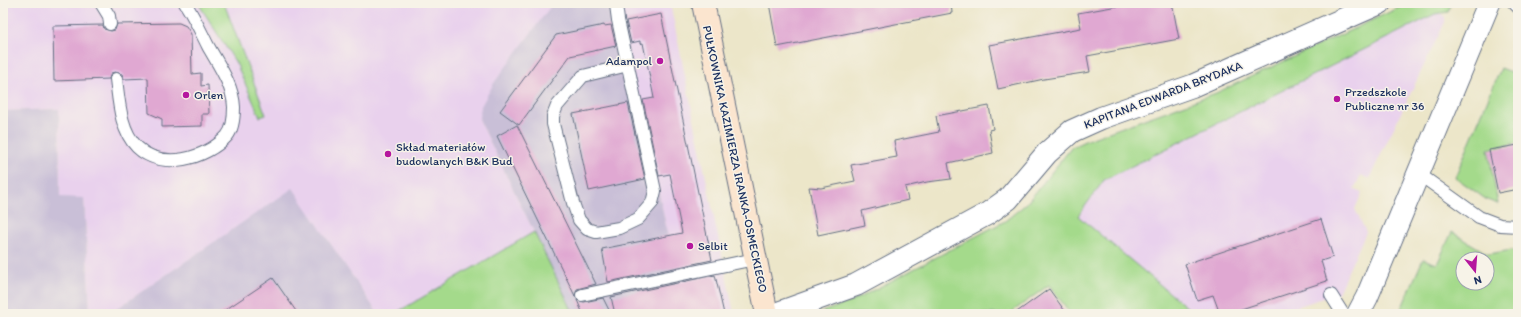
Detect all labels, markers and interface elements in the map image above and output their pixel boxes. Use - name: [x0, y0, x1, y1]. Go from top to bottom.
- street label: PUŁKOWNIKA KAZIMIERZA IRANKA-OSMECKIEGO: [700, 24, 770, 294]
- place label: Adampol: [606, 54, 653, 68]
- marker: Adampol: [655, 56, 665, 66]
- street label: KAPITANA EDWARDA BRYDAKA: [1082, 58, 1245, 132]
- place label: Przedszkole Publiczne nr 36: [1345, 85, 1424, 113]
- place label: Orlen: [194, 88, 224, 102]
- marker: Orlen: [181, 90, 191, 100]
- marker: Przedszkole Publiczne nr 36: [1332, 94, 1342, 104]
- place label: Skład materiałów budowlanych B&K Bud: [396, 140, 513, 168]
- marker: Skład materiałów budowlanych B&K Bud: [383, 149, 393, 159]
- place label: Selbit: [698, 239, 728, 253]
- marker: Selbit: [685, 241, 695, 251]
- north arrow: [1455, 251, 1495, 291]
- text: N: [1472, 273, 1483, 287]

